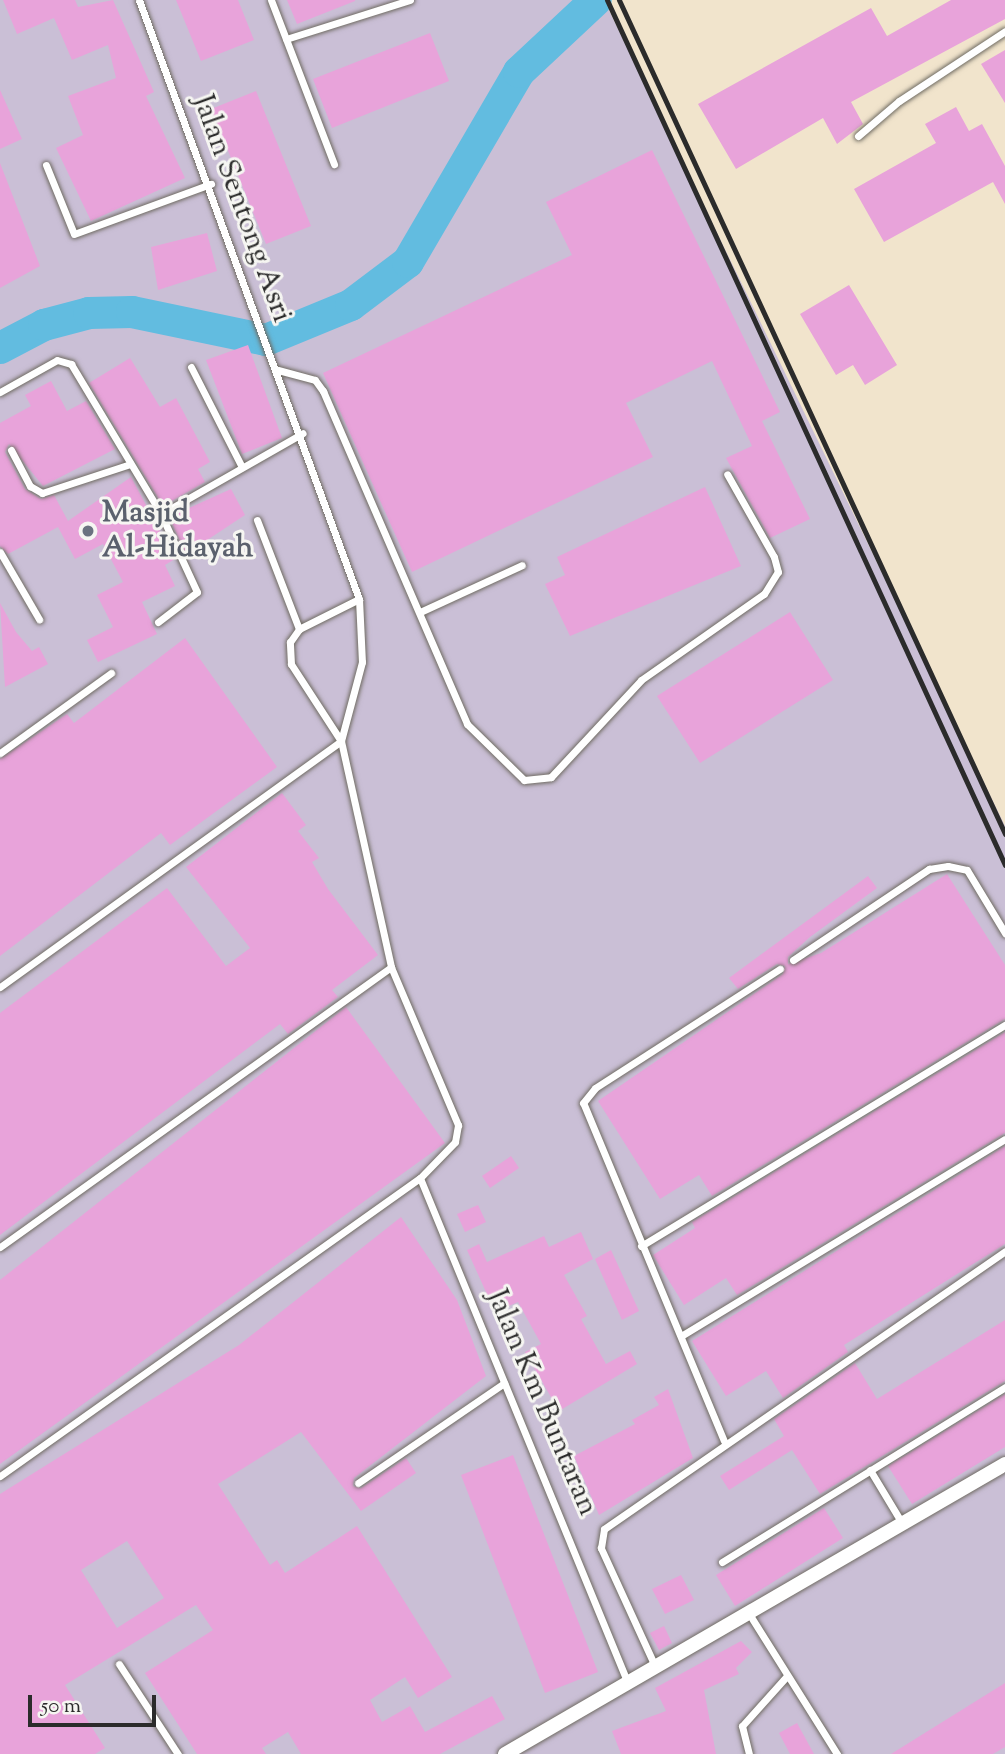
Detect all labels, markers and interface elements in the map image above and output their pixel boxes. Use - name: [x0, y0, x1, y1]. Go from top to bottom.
- street label: Jalan Sentong Asri: [183, 90, 299, 328]
- place label: Masjid Al-Hidayah: [102, 496, 253, 566]
- marker: Masjid Al-Hidayah: [80, 523, 96, 539]
- street label: Jalan Km Buntaran: [477, 1285, 605, 1521]
- scale bar: [32, 1680, 159, 1724]
- text: 50 m: [41, 1692, 81, 1722]

